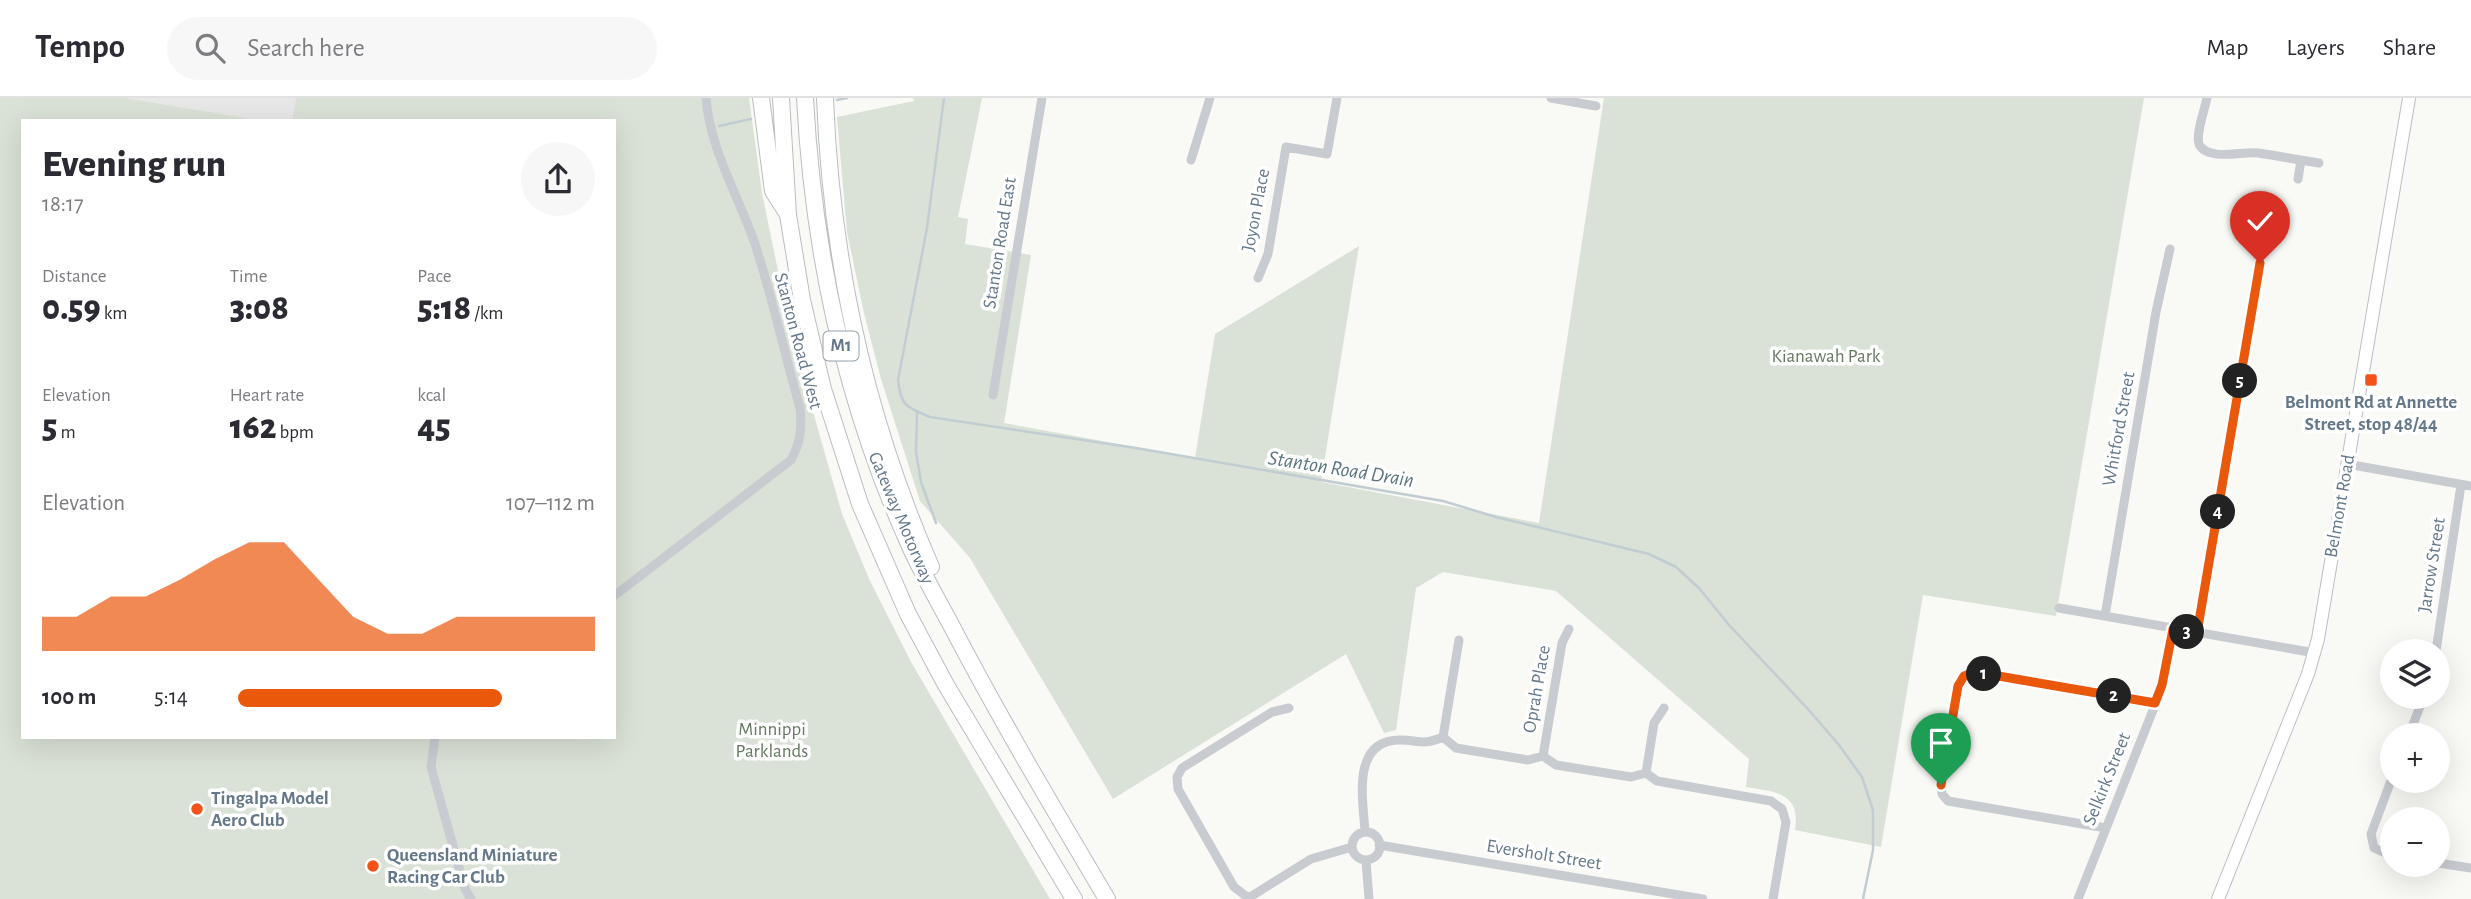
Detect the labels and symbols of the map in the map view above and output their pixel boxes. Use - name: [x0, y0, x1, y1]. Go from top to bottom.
- street label: Joyon Place: [1239, 167, 1273, 253]
- street label: Stanton Road East: [980, 176, 1020, 310]
- pin: [2230, 191, 2290, 263]
- street label: Stanton Road West: [771, 271, 825, 411]
- road number: M1: [824, 332, 858, 360]
- park label: Kianawah Park: [1771, 347, 1881, 366]
- pin: 5: [2222, 364, 2258, 398]
- street label: Whitford Street: [2100, 370, 2138, 488]
- marker: Belmont Rd at Annette Street, stop 48/44: [2363, 372, 2379, 388]
- place label: Belmont Rd at Annette Street, stop 48/44: [2285, 393, 2457, 434]
- water label: Stanton Road Drain: [1267, 447, 1415, 491]
- street label: Gateway Motorway: [865, 449, 937, 587]
- street label: Belmont Road: [2322, 453, 2358, 559]
- pin: 4: [2200, 494, 2236, 530]
- street label: Jarrow Street: [2415, 516, 2449, 614]
- pin: 3: [2170, 614, 2204, 650]
- street label: Oprah Place: [1520, 644, 1554, 734]
- pin: 1: [1966, 656, 2002, 692]
- pin: 2: [2096, 678, 2132, 714]
- pin: [1911, 713, 1971, 785]
- park label: Minnippi Parklands: [736, 720, 808, 761]
- street label: Selkirk Street: [2080, 730, 2134, 828]
- place label: Tingalpa Model Aero Club: [211, 789, 329, 830]
- marker: Tingalpa Model Aero Club: [189, 801, 205, 817]
- street label: Eversholt Street: [1485, 837, 1603, 873]
- place label: Queensland Miniature Racing Car Club: [387, 846, 558, 887]
- marker: Queensland Miniature Racing Car Club: [365, 858, 381, 874]

